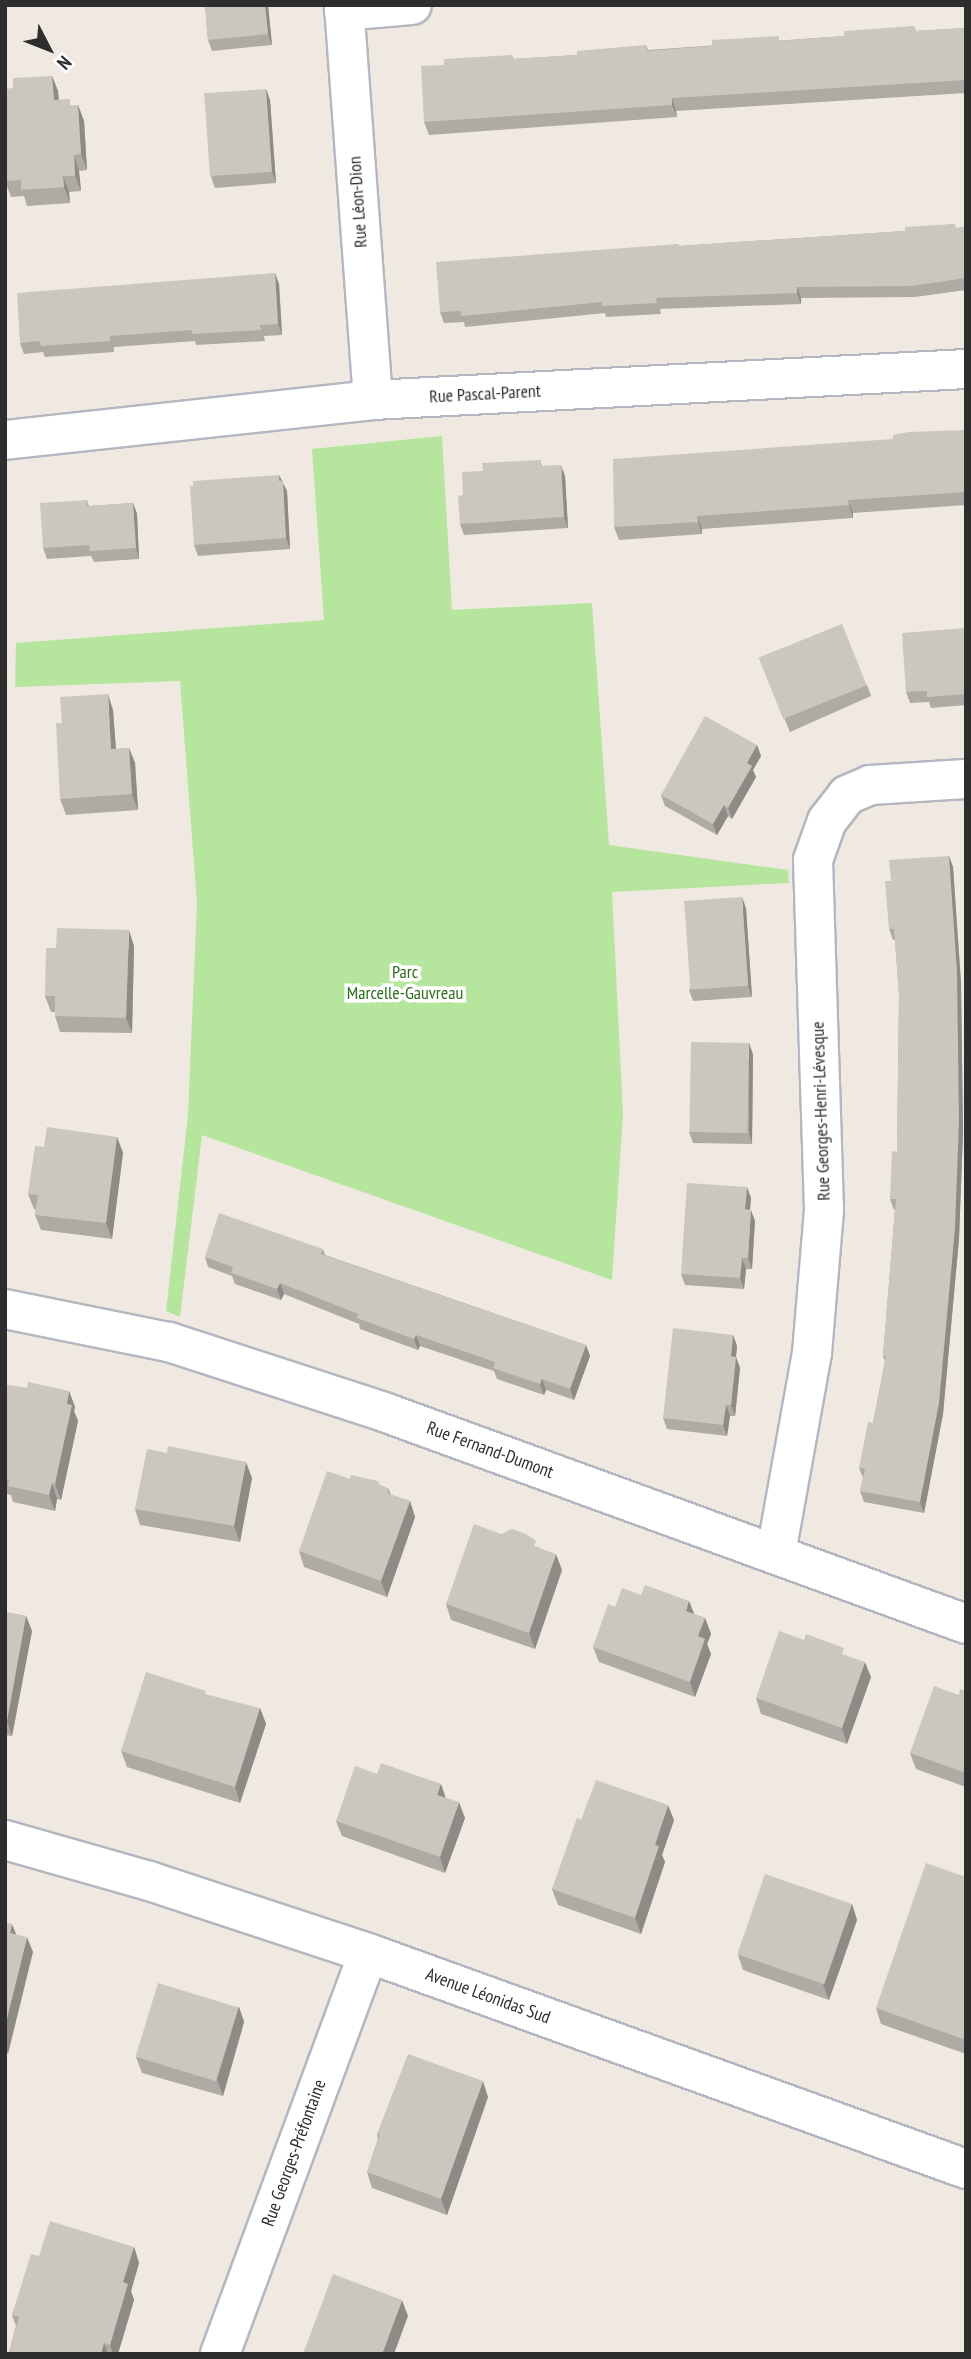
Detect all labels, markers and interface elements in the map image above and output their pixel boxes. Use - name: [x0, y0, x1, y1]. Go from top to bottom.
- north arrow: [14, 14, 84, 84]
- text: N: [52, 51, 77, 75]
- street label: Rue Léon-Dion: [344, 156, 372, 248]
- street label: Rue Pascal-Parent: [429, 380, 541, 408]
- park label: Parc Marcelle-Gauvreau: [347, 962, 463, 1004]
- street label: Rue Georges-Henri-Lévesque: [807, 1021, 835, 1201]
- street label: Rue Fernand-Dumont: [424, 1417, 556, 1483]
- street label: Avenue Léonidas Sud: [423, 1963, 553, 2029]
- street label: Rue Georges-Préfontaine: [257, 2077, 331, 2229]

